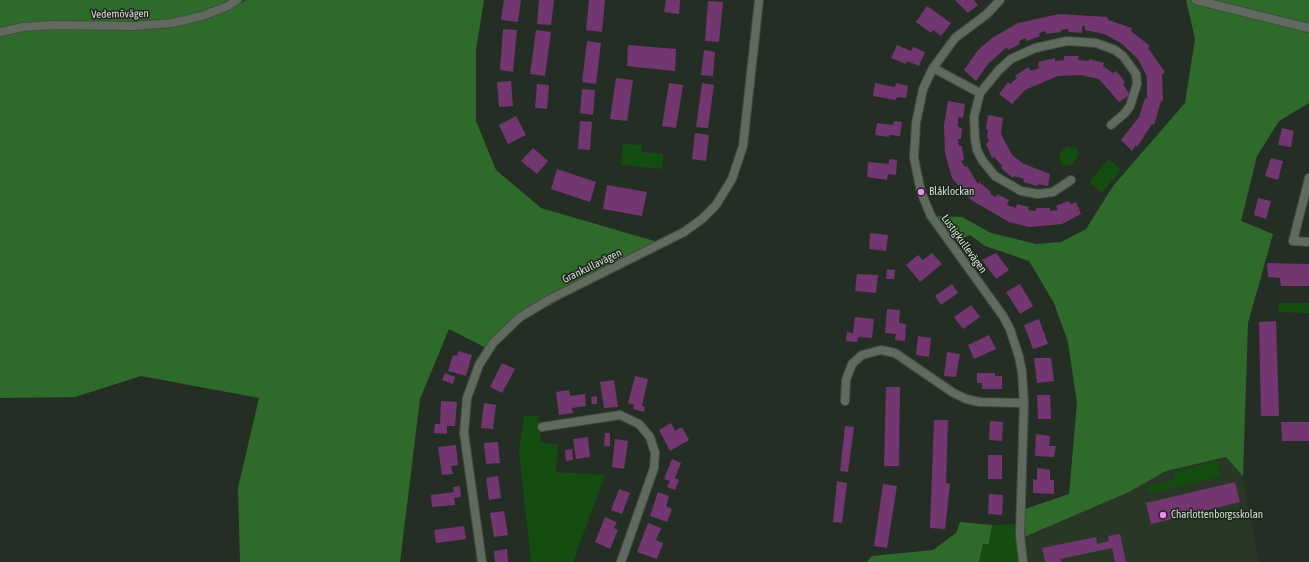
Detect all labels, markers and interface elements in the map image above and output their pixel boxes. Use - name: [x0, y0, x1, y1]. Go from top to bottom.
- street label: Vedemövägen: [91, 7, 149, 21]
- place label: Blåklockan: [929, 185, 974, 199]
- marker: Blåklockan: [916, 187, 926, 197]
- street label: Lustigkullevägen: [938, 212, 990, 276]
- street label: Grankullavägen: [560, 246, 624, 286]
- place label: Charlottenborgsskolan: [1171, 508, 1263, 522]
- marker: Charlottenborgsskolan: [1158, 510, 1168, 520]

